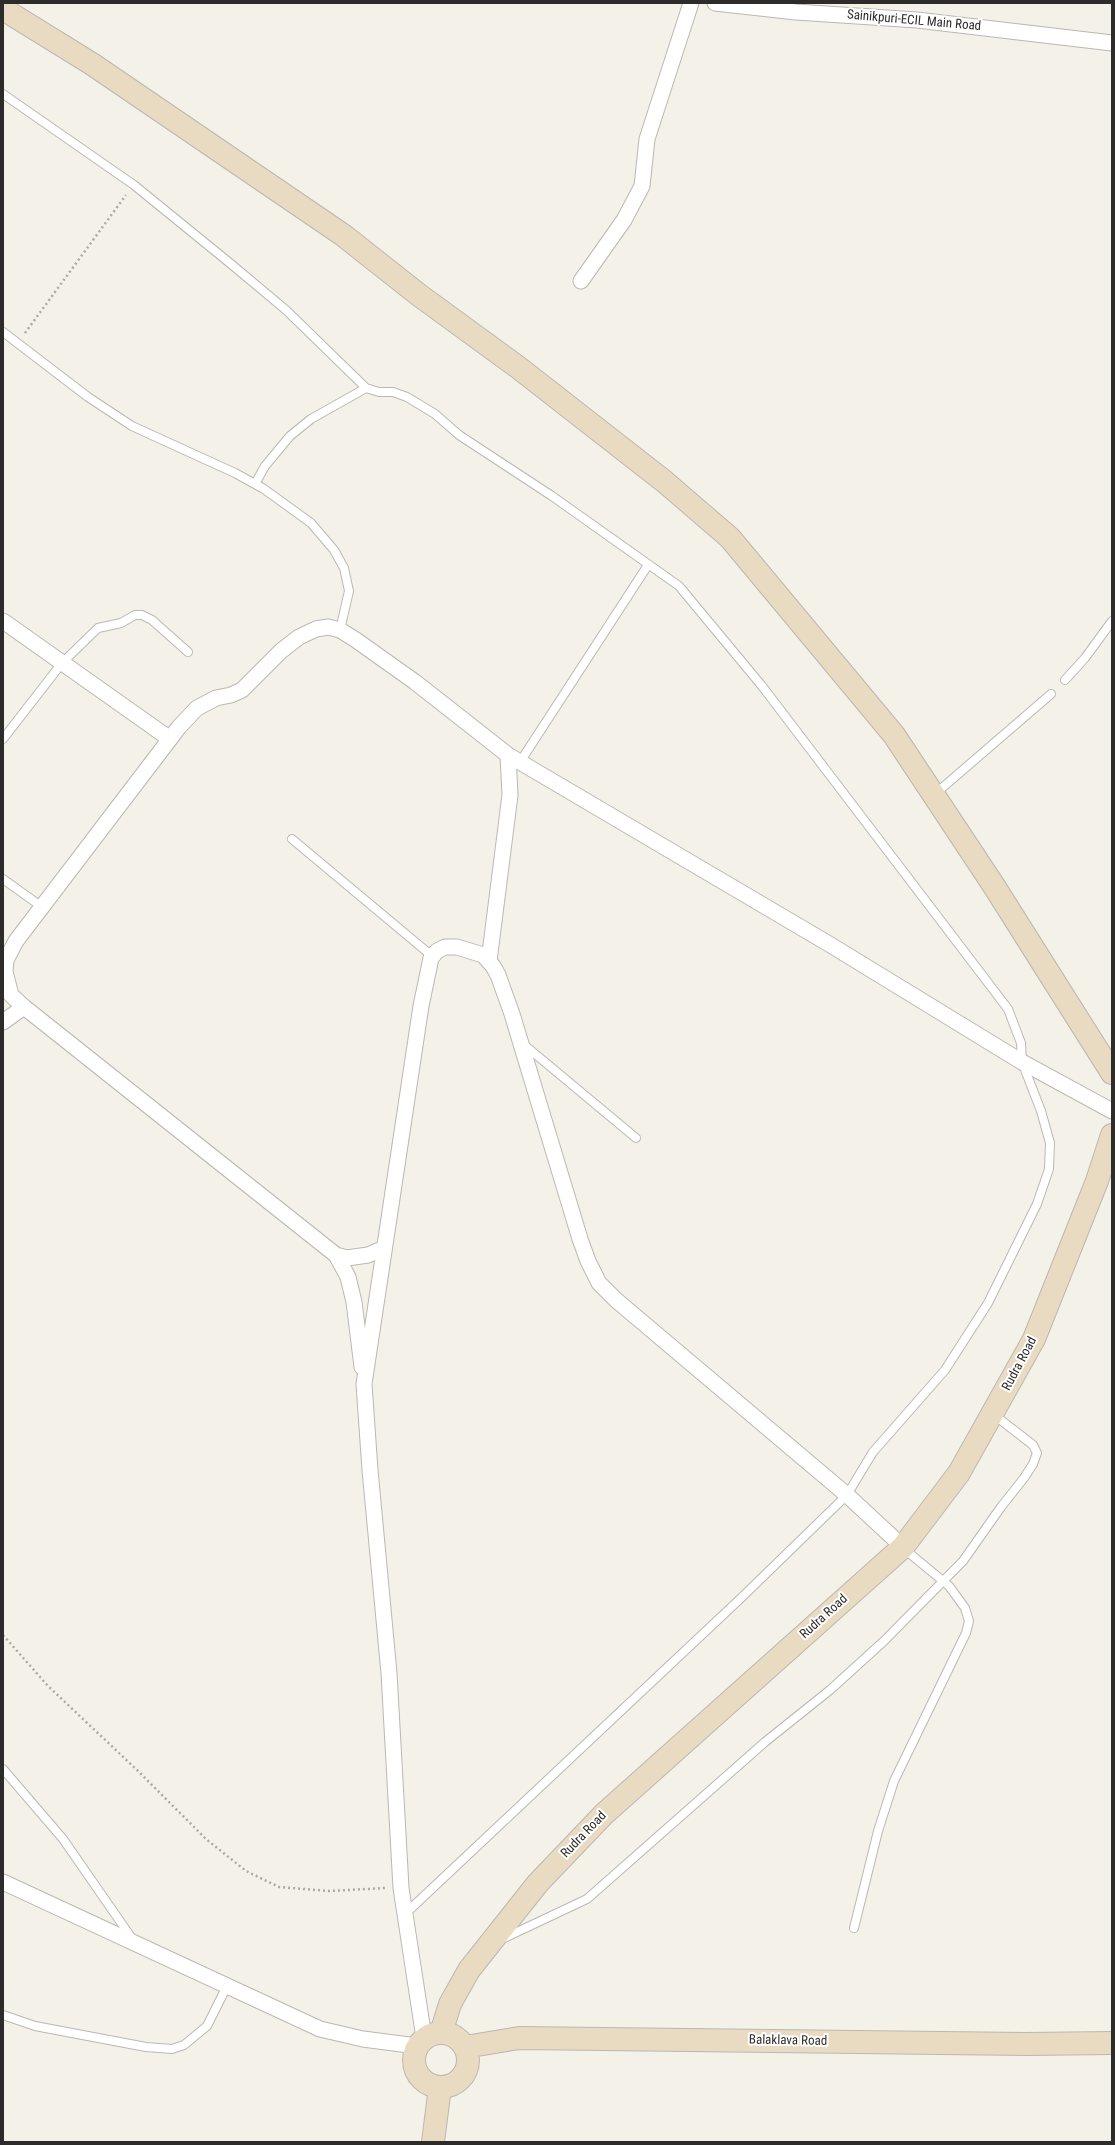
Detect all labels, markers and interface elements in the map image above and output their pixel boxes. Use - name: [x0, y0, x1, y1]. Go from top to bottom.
- street label: Sainikpuri-ECIL Main Road: [846, 7, 982, 35]
- street label: Rudra Road: [999, 1334, 1041, 1394]
- street label: Rudra Road: [797, 1592, 851, 1642]
- street label: Rudra Road: [558, 1808, 610, 1862]
- street label: Balaklava Road: [749, 2033, 827, 2049]

